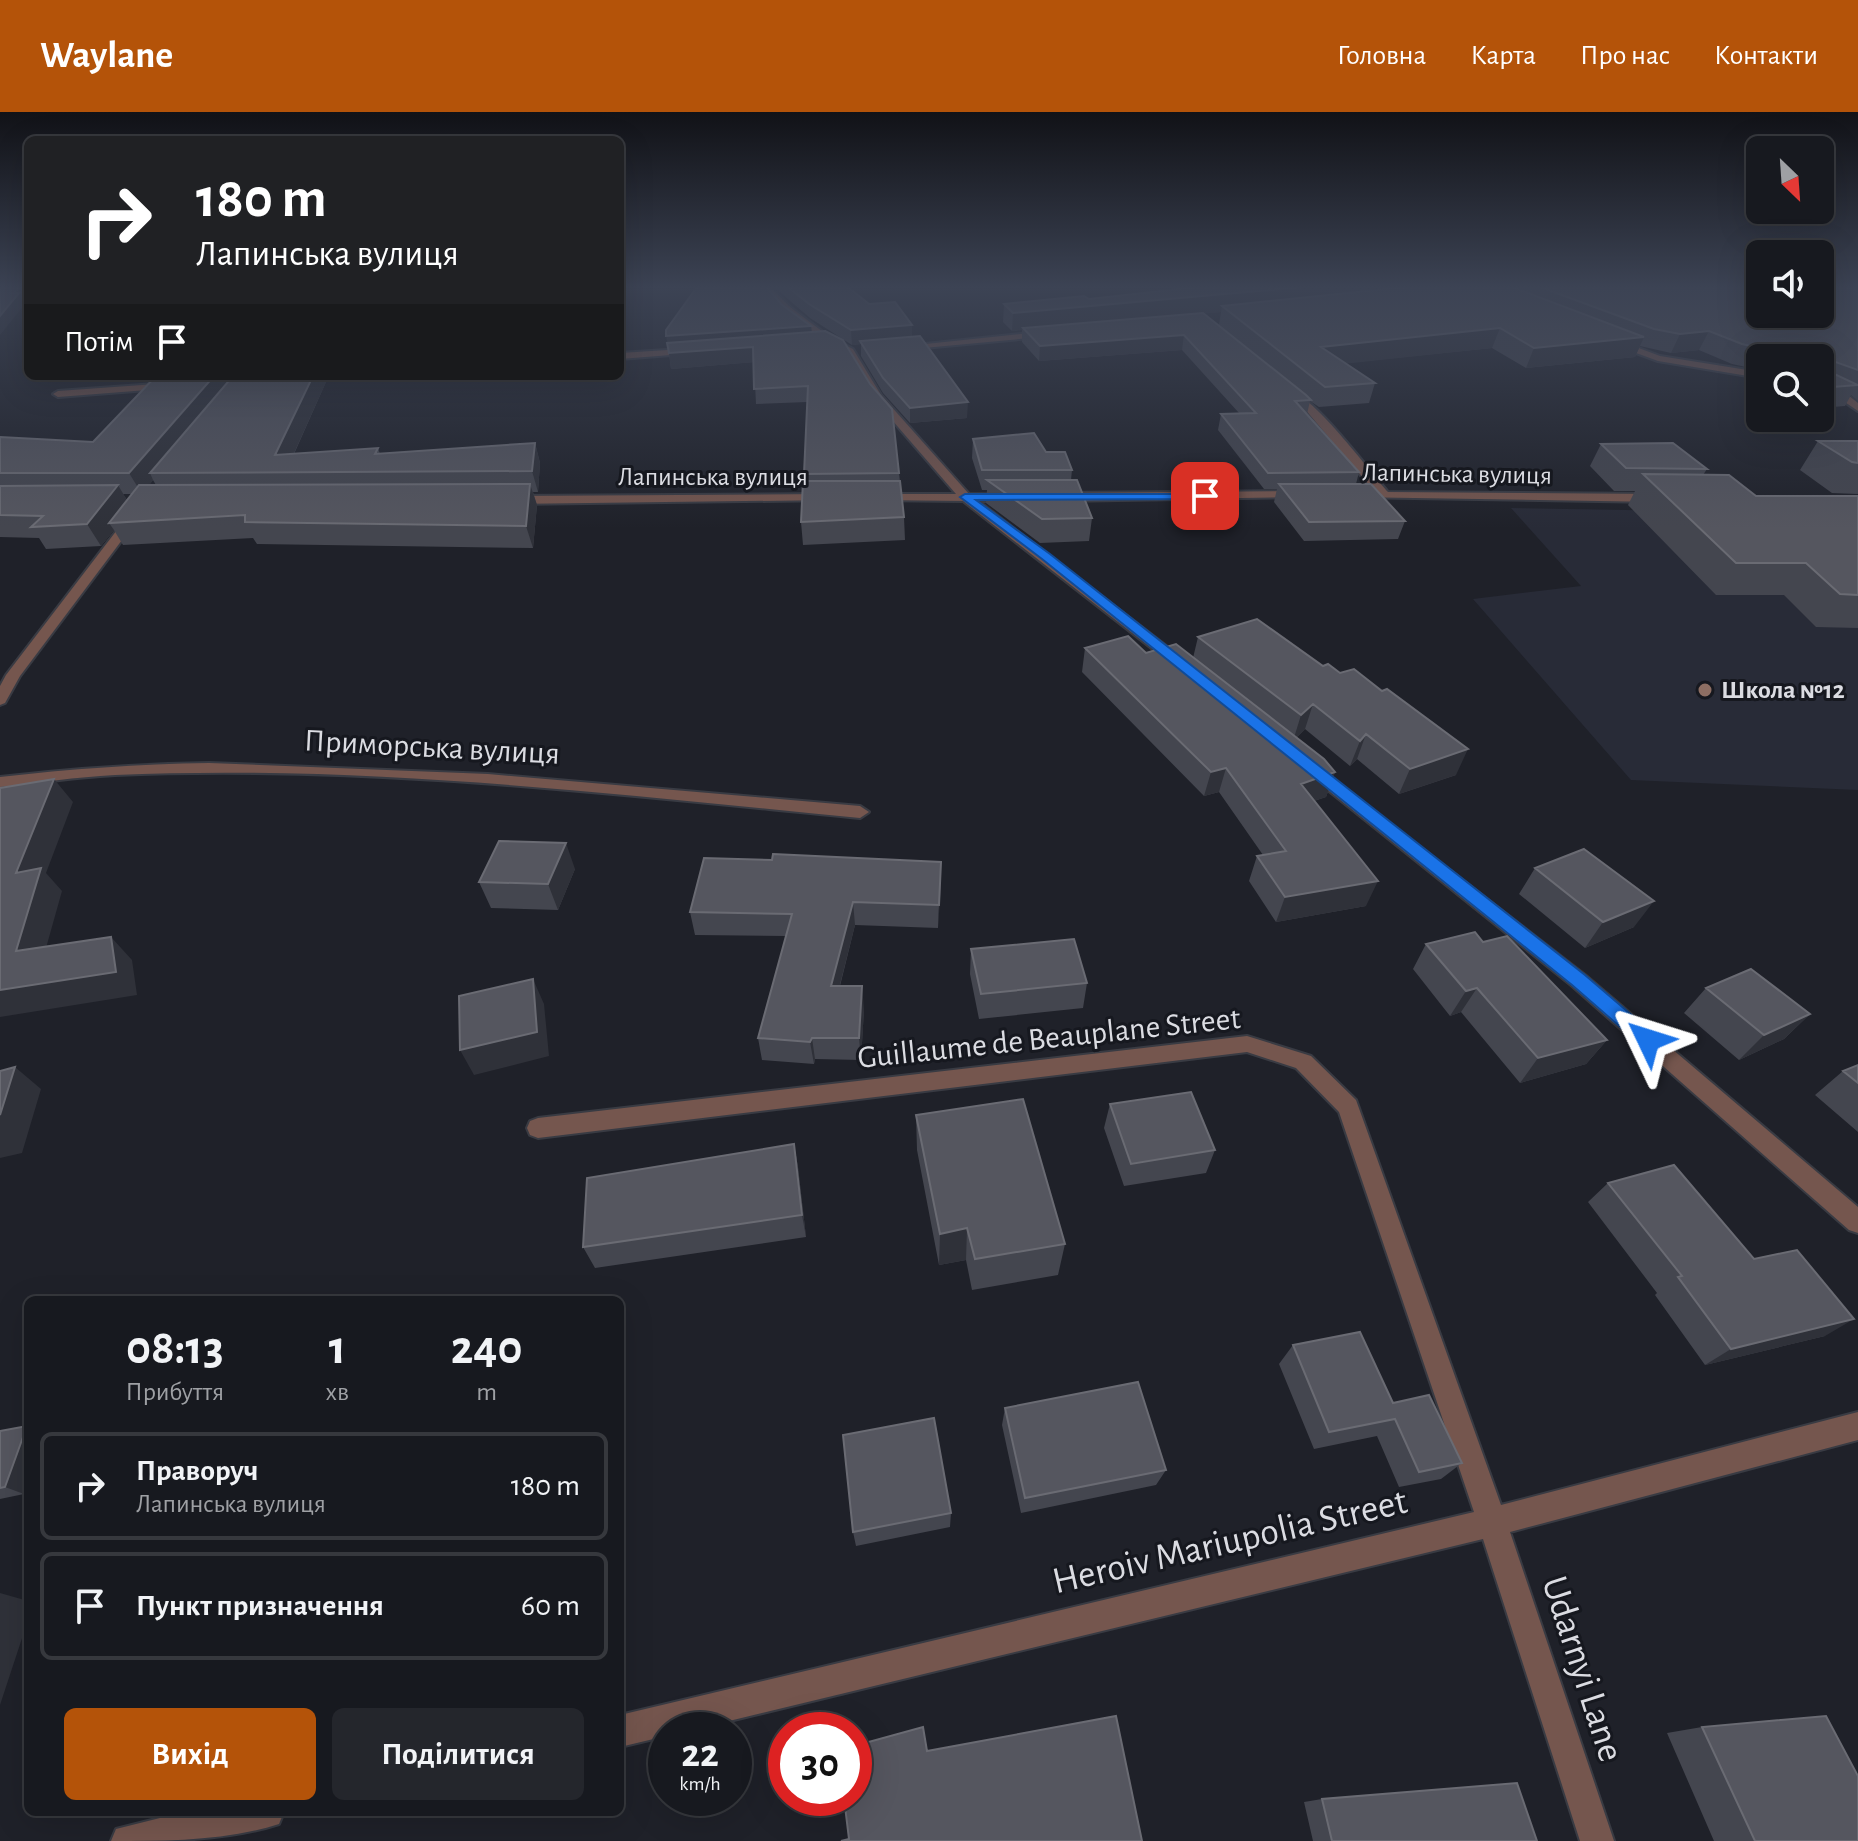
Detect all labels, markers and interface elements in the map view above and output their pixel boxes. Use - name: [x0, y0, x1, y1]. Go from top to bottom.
- text: Waylane: [40, 37, 173, 75]
- text: Головна: [1337, 42, 1426, 70]
- text: Карта: [1470, 42, 1536, 70]
- text: Про нас: [1580, 42, 1670, 70]
- text: Контакти: [1714, 42, 1818, 70]
- north arrow: [1746, 136, 1834, 224]
- map controls: [1746, 136, 1834, 432]
- icon: right: [64, 168, 168, 272]
- text: 180 m: [196, 171, 327, 227]
- text: Лапинська вулиця: [196, 236, 459, 272]
- button: sound: [1746, 240, 1834, 328]
- icon: arrive: [150, 320, 194, 364]
- text: Потім: [64, 327, 134, 357]
- button: search: [1746, 344, 1834, 432]
- street label: Лапинська вулиця: [1362, 459, 1552, 489]
- pin: [1171, 462, 1239, 530]
- street label: Лапинська вулиця: [618, 464, 808, 490]
- icon: arrive: [1183, 474, 1227, 518]
- place label: Школа №12: [1721, 677, 1845, 703]
- marker: Школа №12: [1696, 681, 1714, 699]
- street label: Приморська вулиця: [303, 724, 561, 770]
- position arrow: [1606, 998, 1690, 1082]
- street label: Guillaume de Beauplane Street: [856, 1002, 1242, 1074]
- text: 08:13: [126, 1325, 224, 1373]
- text: 1: [329, 1325, 346, 1373]
- text: 240: [451, 1325, 522, 1373]
- text: Прибуття: [126, 1379, 224, 1405]
- text: хв: [326, 1379, 349, 1405]
- text: m: [476, 1379, 497, 1405]
- text: Праворуч: [136, 1456, 258, 1486]
- icon: right: [68, 1464, 112, 1508]
- text: 180 m: [511, 1471, 580, 1501]
- street label: Heroiv Mariupolia Street: [1049, 1483, 1411, 1601]
- text: Лапинська вулиця: [136, 1491, 326, 1517]
- street label: Udarnyi Lane: [1534, 1572, 1630, 1766]
- icon: arrive: [68, 1584, 112, 1628]
- text: Пункт призначення: [136, 1591, 384, 1621]
- text: 60 m: [521, 1591, 580, 1621]
- button: Вихід: [64, 1708, 316, 1800]
- button: Поділитися: [332, 1708, 584, 1800]
- speed limit sign: 30: [768, 1712, 872, 1816]
- text: 22: [681, 1734, 719, 1774]
- text: km/h: [679, 1774, 721, 1794]

